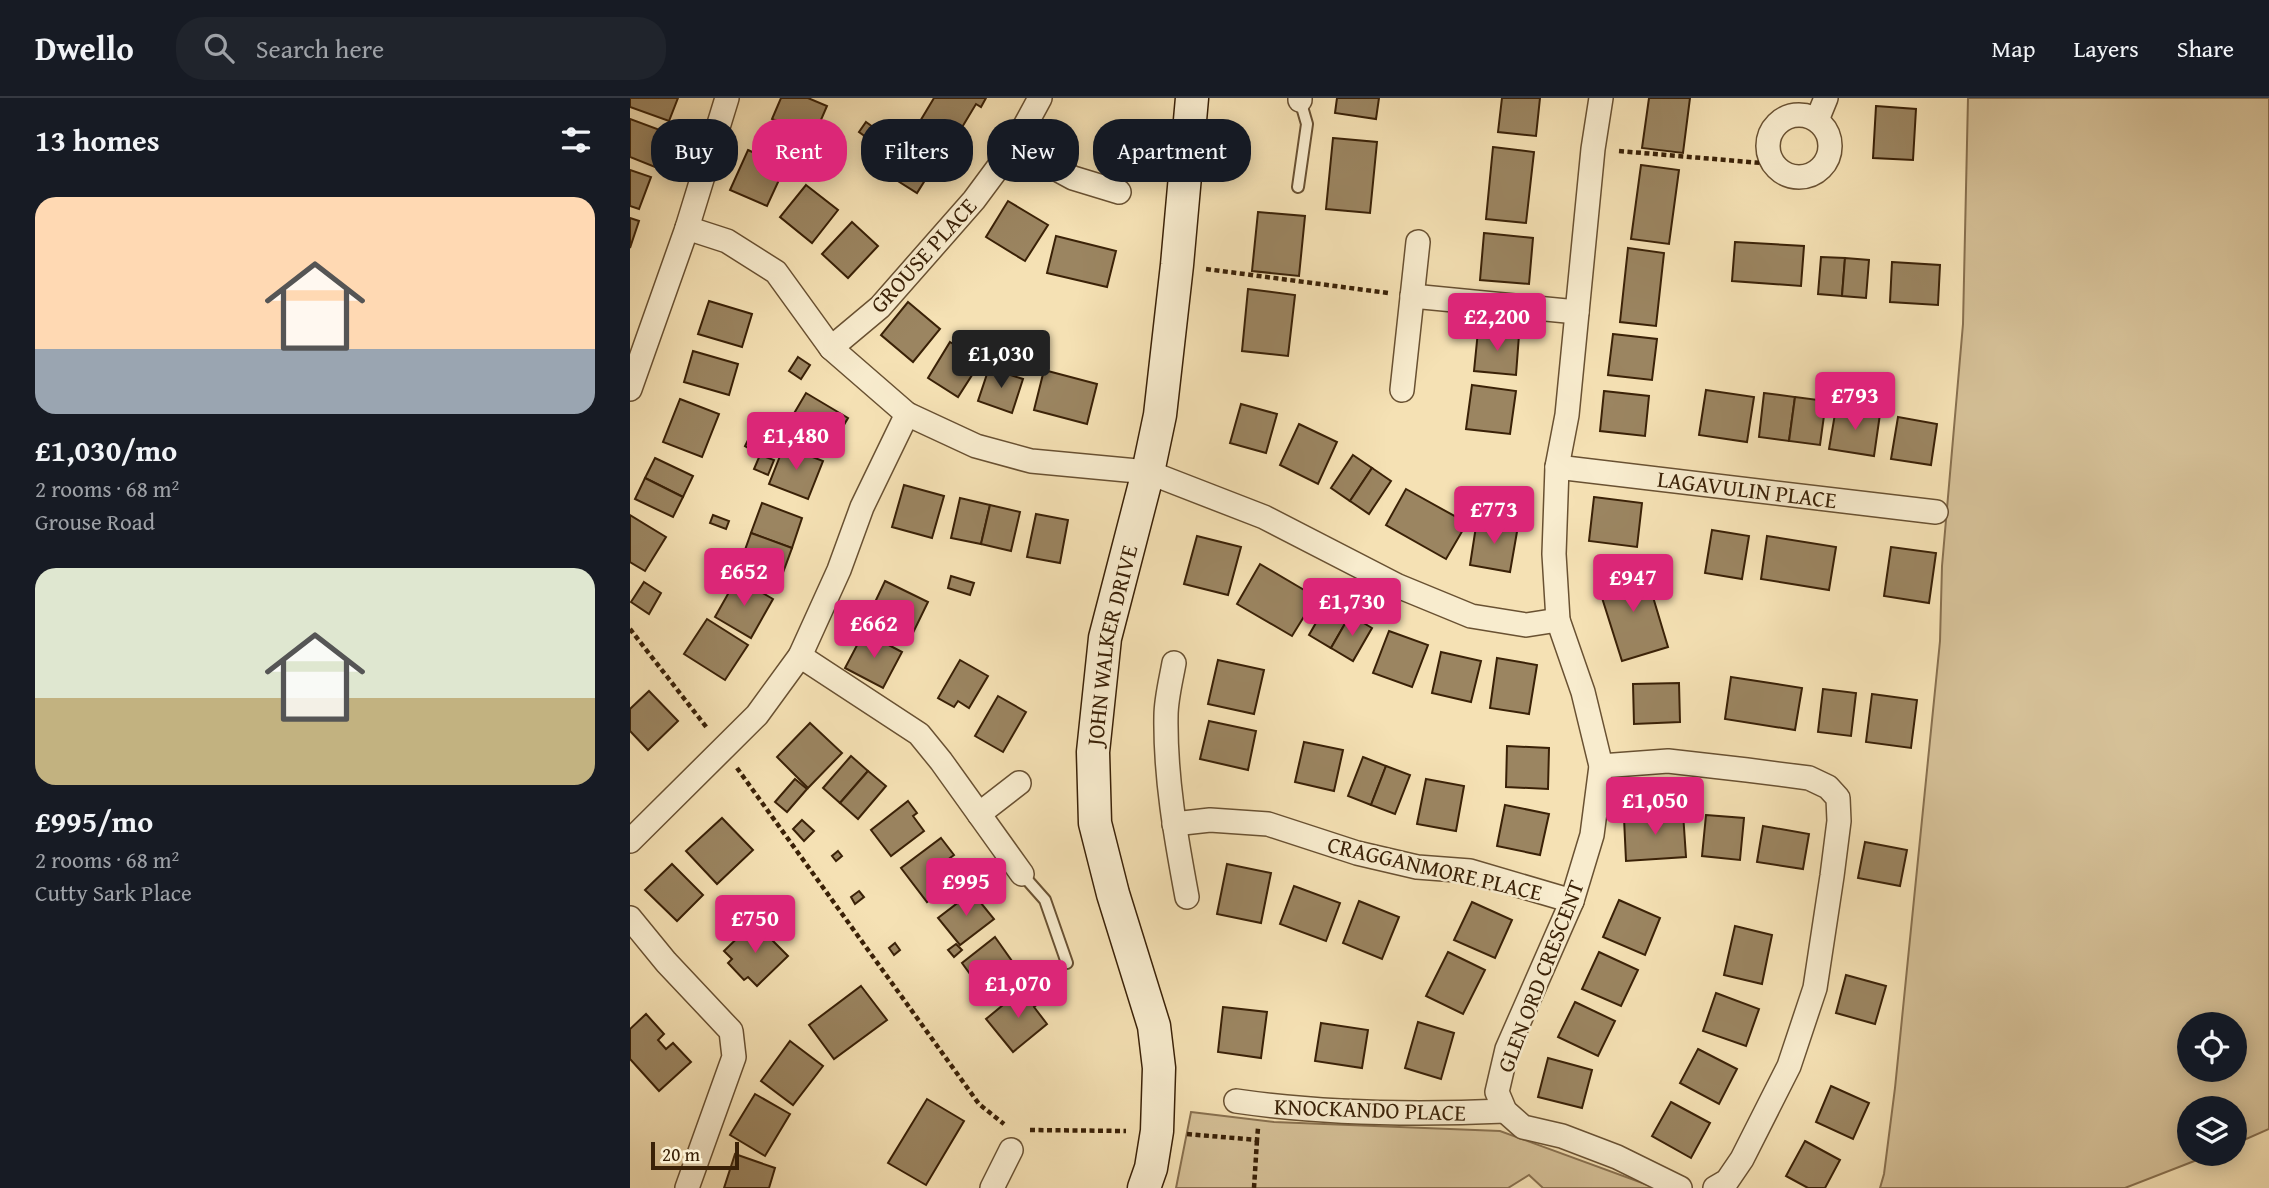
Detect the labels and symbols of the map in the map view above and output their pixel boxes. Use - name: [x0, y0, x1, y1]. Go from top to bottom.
- street label: GROUSE PLACE: [862, 190, 984, 320]
- pin: £2,200: [1440, 294, 1554, 353]
- pin: £1,030: [944, 330, 1058, 390]
- pin: £793: [1814, 372, 1896, 432]
- pin: £1,480: [739, 412, 853, 472]
- street label: LAGAVULIN PLACE: [1655, 462, 1839, 516]
- pin: £773: [1453, 486, 1535, 546]
- street label: JOHN WALKER DRIVE: [1077, 541, 1145, 750]
- pin: £652: [703, 548, 785, 608]
- pin: £947: [1592, 554, 1674, 614]
- pin: £1,730: [1295, 578, 1409, 638]
- pin: £662: [833, 601, 915, 660]
- pin: £1,050: [1598, 778, 1712, 837]
- street label: CRAGGANMORE PLACE: [1324, 827, 1546, 909]
- pin: £995: [925, 858, 1007, 918]
- street label: GLEN ORD CRESCENT: [1488, 875, 1592, 1077]
- pin: £750: [714, 896, 796, 955]
- pin: £1,070: [961, 960, 1075, 1020]
- street label: KNOCKANDO PLACE: [1273, 1089, 1467, 1129]
- scale bar: [651, 1139, 738, 1171]

